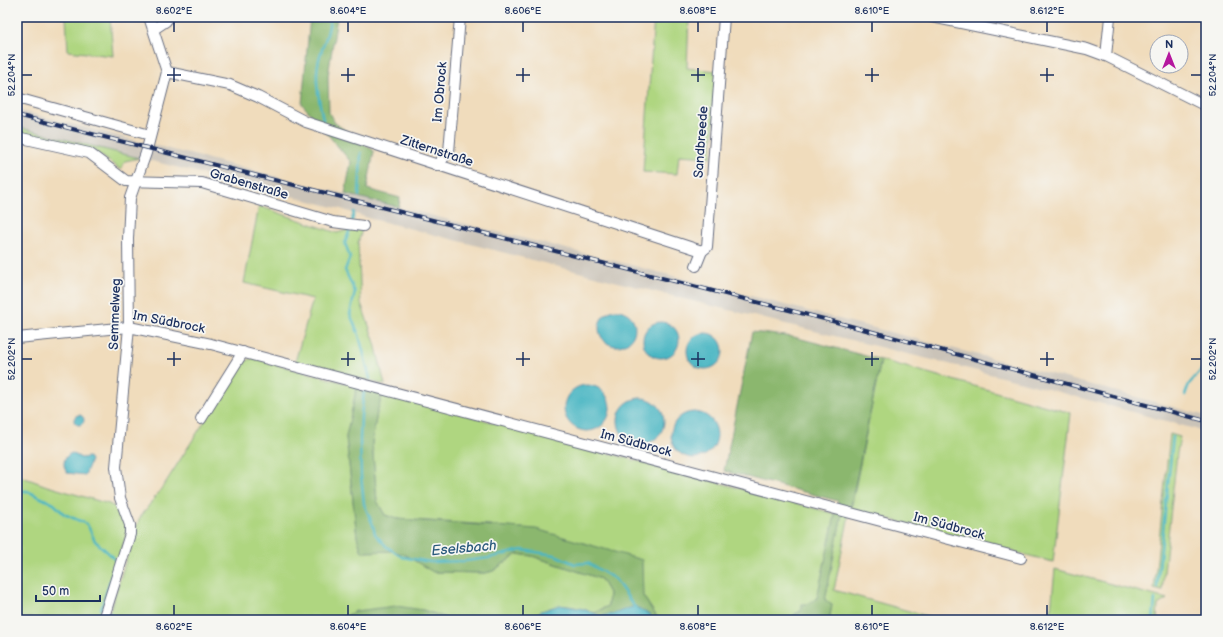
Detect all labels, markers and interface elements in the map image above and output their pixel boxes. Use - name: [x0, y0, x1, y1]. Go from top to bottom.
- text: 8.602°E: [156, 5, 193, 17]
- text: 8.604°E: [330, 5, 367, 17]
- text: 8.606°E: [505, 5, 542, 17]
- text: 8.608°E: [680, 5, 717, 17]
- text: 8.610°E: [855, 5, 890, 17]
- text: 8.612°E: [1030, 5, 1065, 17]
- north arrow: [1149, 34, 1189, 74]
- text: N: [1165, 38, 1173, 51]
- text: 52.204°N: [6, 53, 18, 97]
- text: 52.204°N: [1207, 53, 1219, 97]
- street label: Im Obrock: [429, 60, 451, 123]
- street label: Sandbreede: [690, 105, 712, 179]
- street label: Zitternstraße: [398, 131, 476, 170]
- street label: Grabenstraße: [208, 165, 290, 203]
- street label: Semmelweg: [106, 278, 124, 350]
- street label: Im Südbrock: [132, 307, 207, 337]
- text: 52.202°N: [6, 337, 18, 381]
- text: 52.202°N: [1207, 337, 1219, 381]
- street label: Im Südbrock: [599, 426, 674, 460]
- street label: Im Südbrock: [912, 509, 987, 543]
- water label: Eselsbach: [431, 537, 498, 559]
- scale bar: [36, 577, 100, 603]
- text: 50 m: [42, 584, 69, 599]
- text: 8.602°E: [156, 621, 193, 633]
- text: 8.604°E: [330, 621, 367, 633]
- text: 8.606°E: [505, 621, 542, 633]
- text: 8.608°E: [680, 621, 717, 633]
- text: 8.610°E: [855, 621, 890, 633]
- text: 8.612°E: [1030, 621, 1065, 633]

